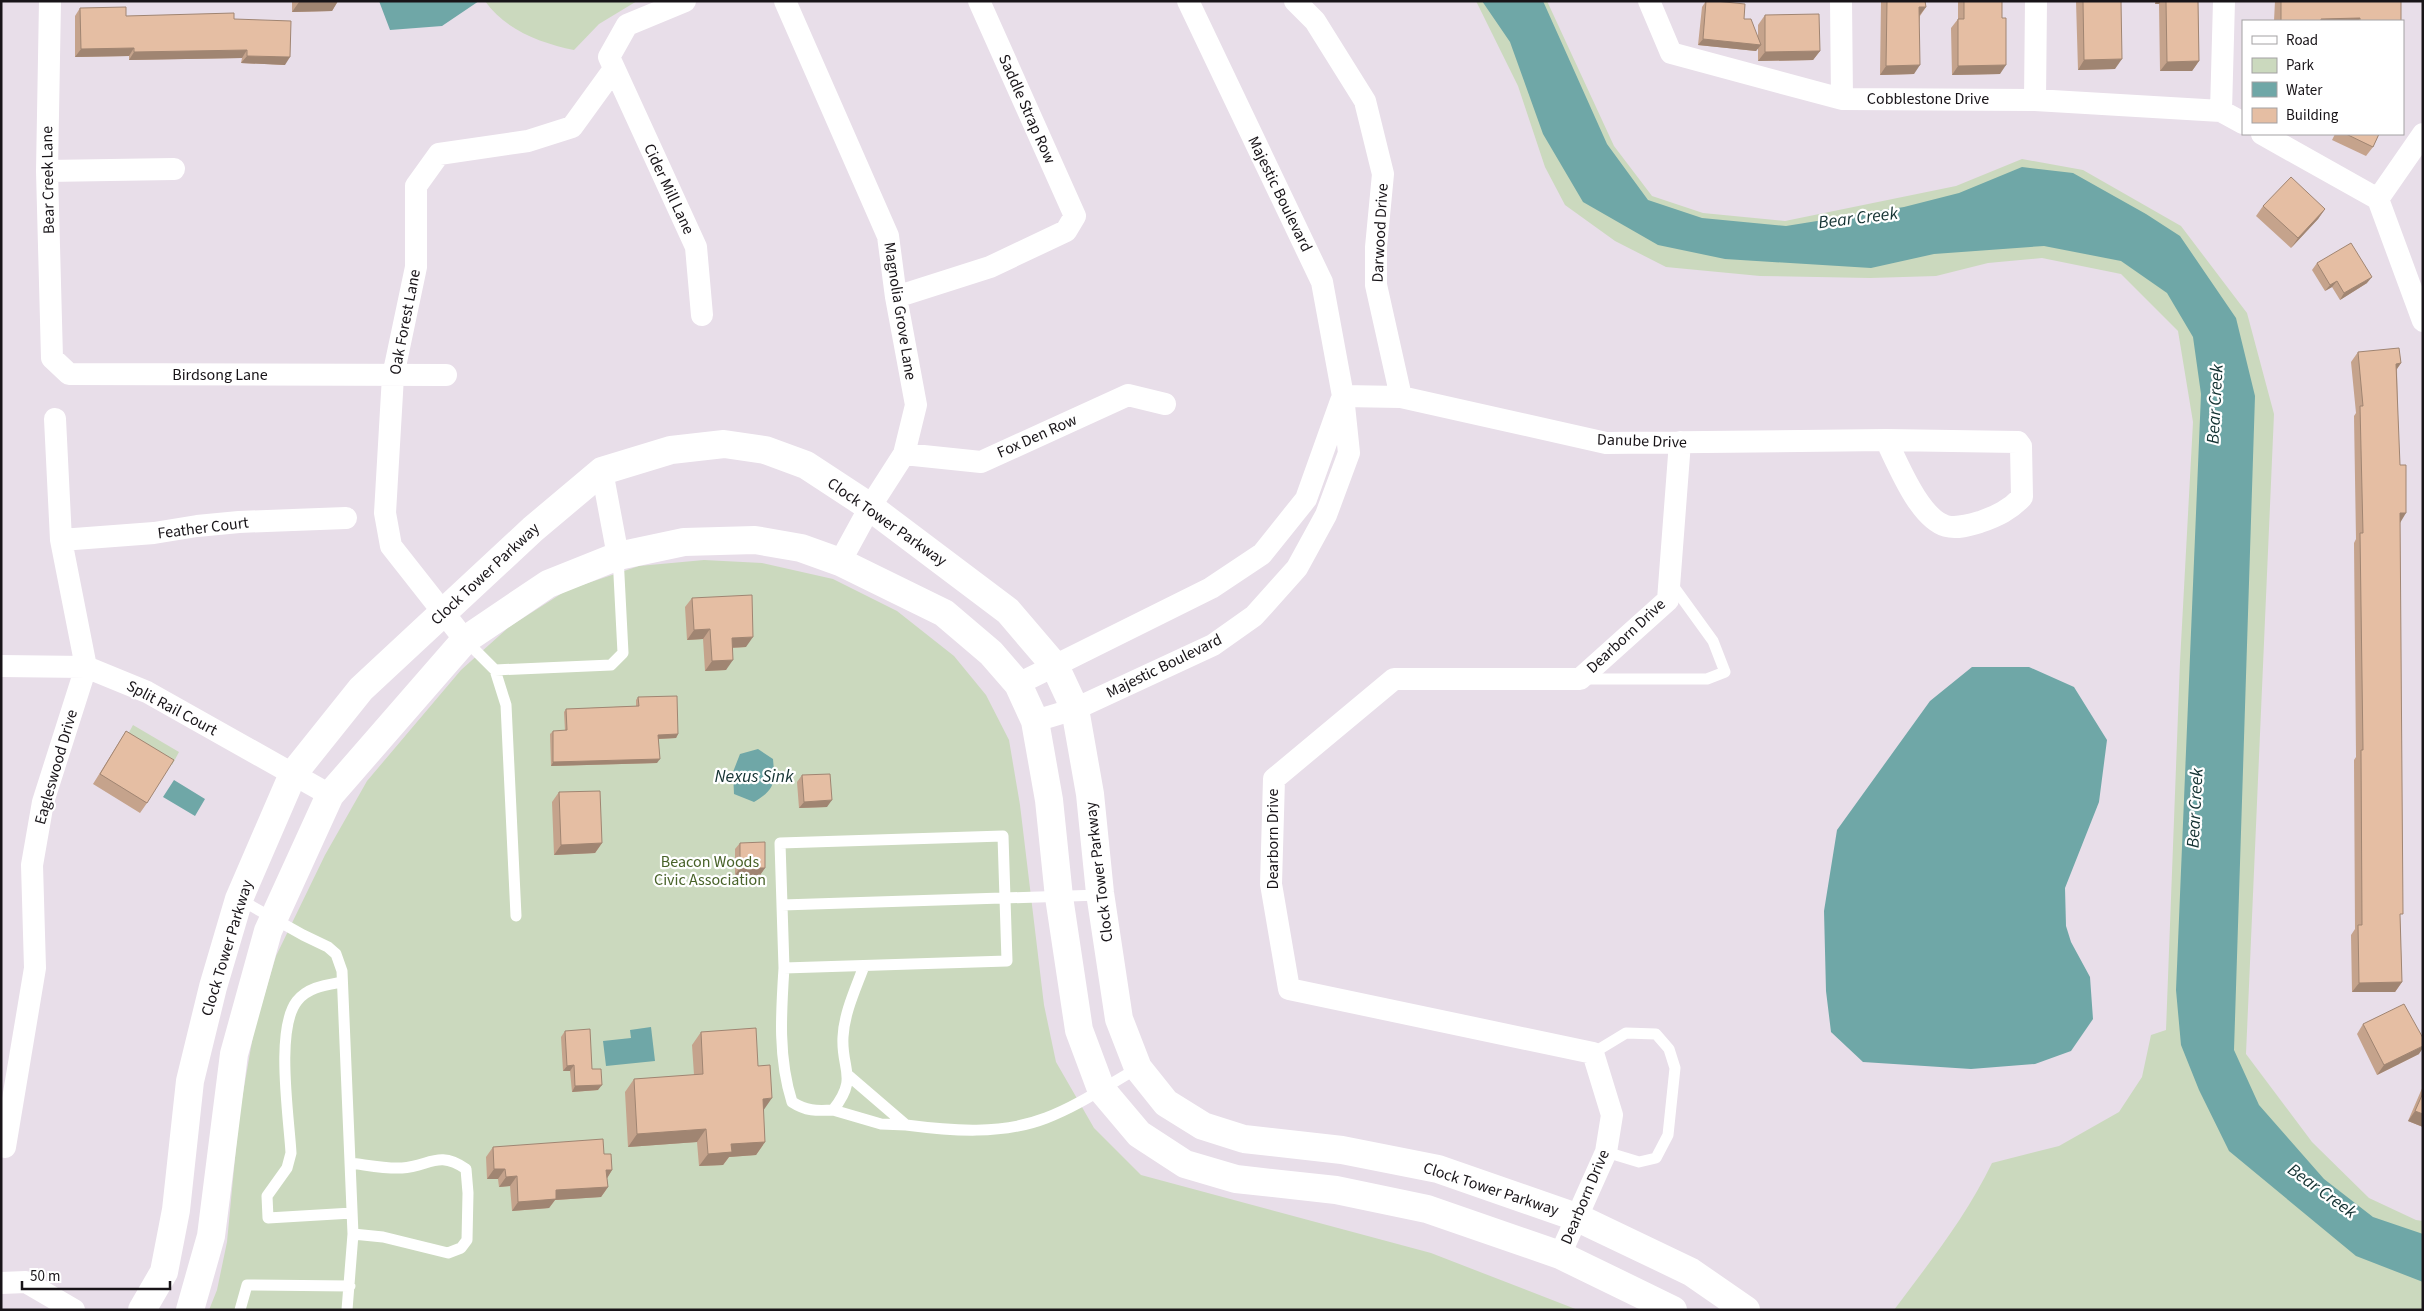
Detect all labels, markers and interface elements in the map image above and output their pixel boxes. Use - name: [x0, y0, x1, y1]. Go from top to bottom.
- legend: [2242, 20, 2404, 135]
- text: Road: [2286, 30, 2318, 51]
- street label: Saddle Strap Row: [993, 51, 1061, 168]
- text: Park: [2286, 55, 2315, 76]
- text: Water: [2286, 80, 2323, 101]
- street label: Cobblestone Drive: [1867, 88, 1989, 110]
- text: Building: [2286, 105, 2339, 126]
- street label: Bear Creek Lane: [36, 126, 60, 234]
- street label: Majestic Boulevard: [1242, 132, 1318, 256]
- street label: Cider Mill Lane: [638, 140, 700, 238]
- street label: Darwood Drive: [1366, 183, 1394, 283]
- water label: Bear Creek: [1817, 201, 1900, 235]
- street label: Magnolia Grove Lane: [878, 240, 922, 382]
- street label: Oak Forest Lane: [384, 267, 426, 377]
- water label: Bear Creek: [2200, 363, 2230, 445]
- street label: Birdsong Lane: [172, 364, 268, 386]
- street label: Fox Den Row: [994, 408, 1081, 463]
- street label: Danube Drive: [1597, 428, 1687, 454]
- street label: Clock Tower Parkway: [823, 472, 952, 572]
- street label: Feather Court: [156, 511, 250, 544]
- street label: Clock Tower Parkway: [426, 517, 545, 630]
- street label: Dearborn Drive: [1582, 594, 1670, 678]
- street label: Majestic Boulevard: [1102, 628, 1226, 704]
- street label: Split Rail Court: [123, 675, 222, 741]
- street label: Eagleswood Drive: [29, 707, 83, 827]
- water label: Nexus Sink: [714, 764, 794, 789]
- water label: Bear Creek: [2180, 767, 2210, 849]
- street label: Dearborn Drive: [1262, 789, 1284, 889]
- street label: Clock Tower Parkway: [1079, 800, 1119, 943]
- park label: Beacon Woods Civic Association: [654, 851, 766, 891]
- street label: Clock Tower Parkway: [196, 877, 258, 1019]
- street label: Dearborn Drive: [1555, 1146, 1615, 1248]
- street label: Clock Tower Parkway: [1420, 1157, 1562, 1221]
- water label: Bear Creek: [2282, 1157, 2362, 1225]
- scale bar: [22, 1258, 170, 1290]
- text: 50 m: [30, 1266, 60, 1287]

